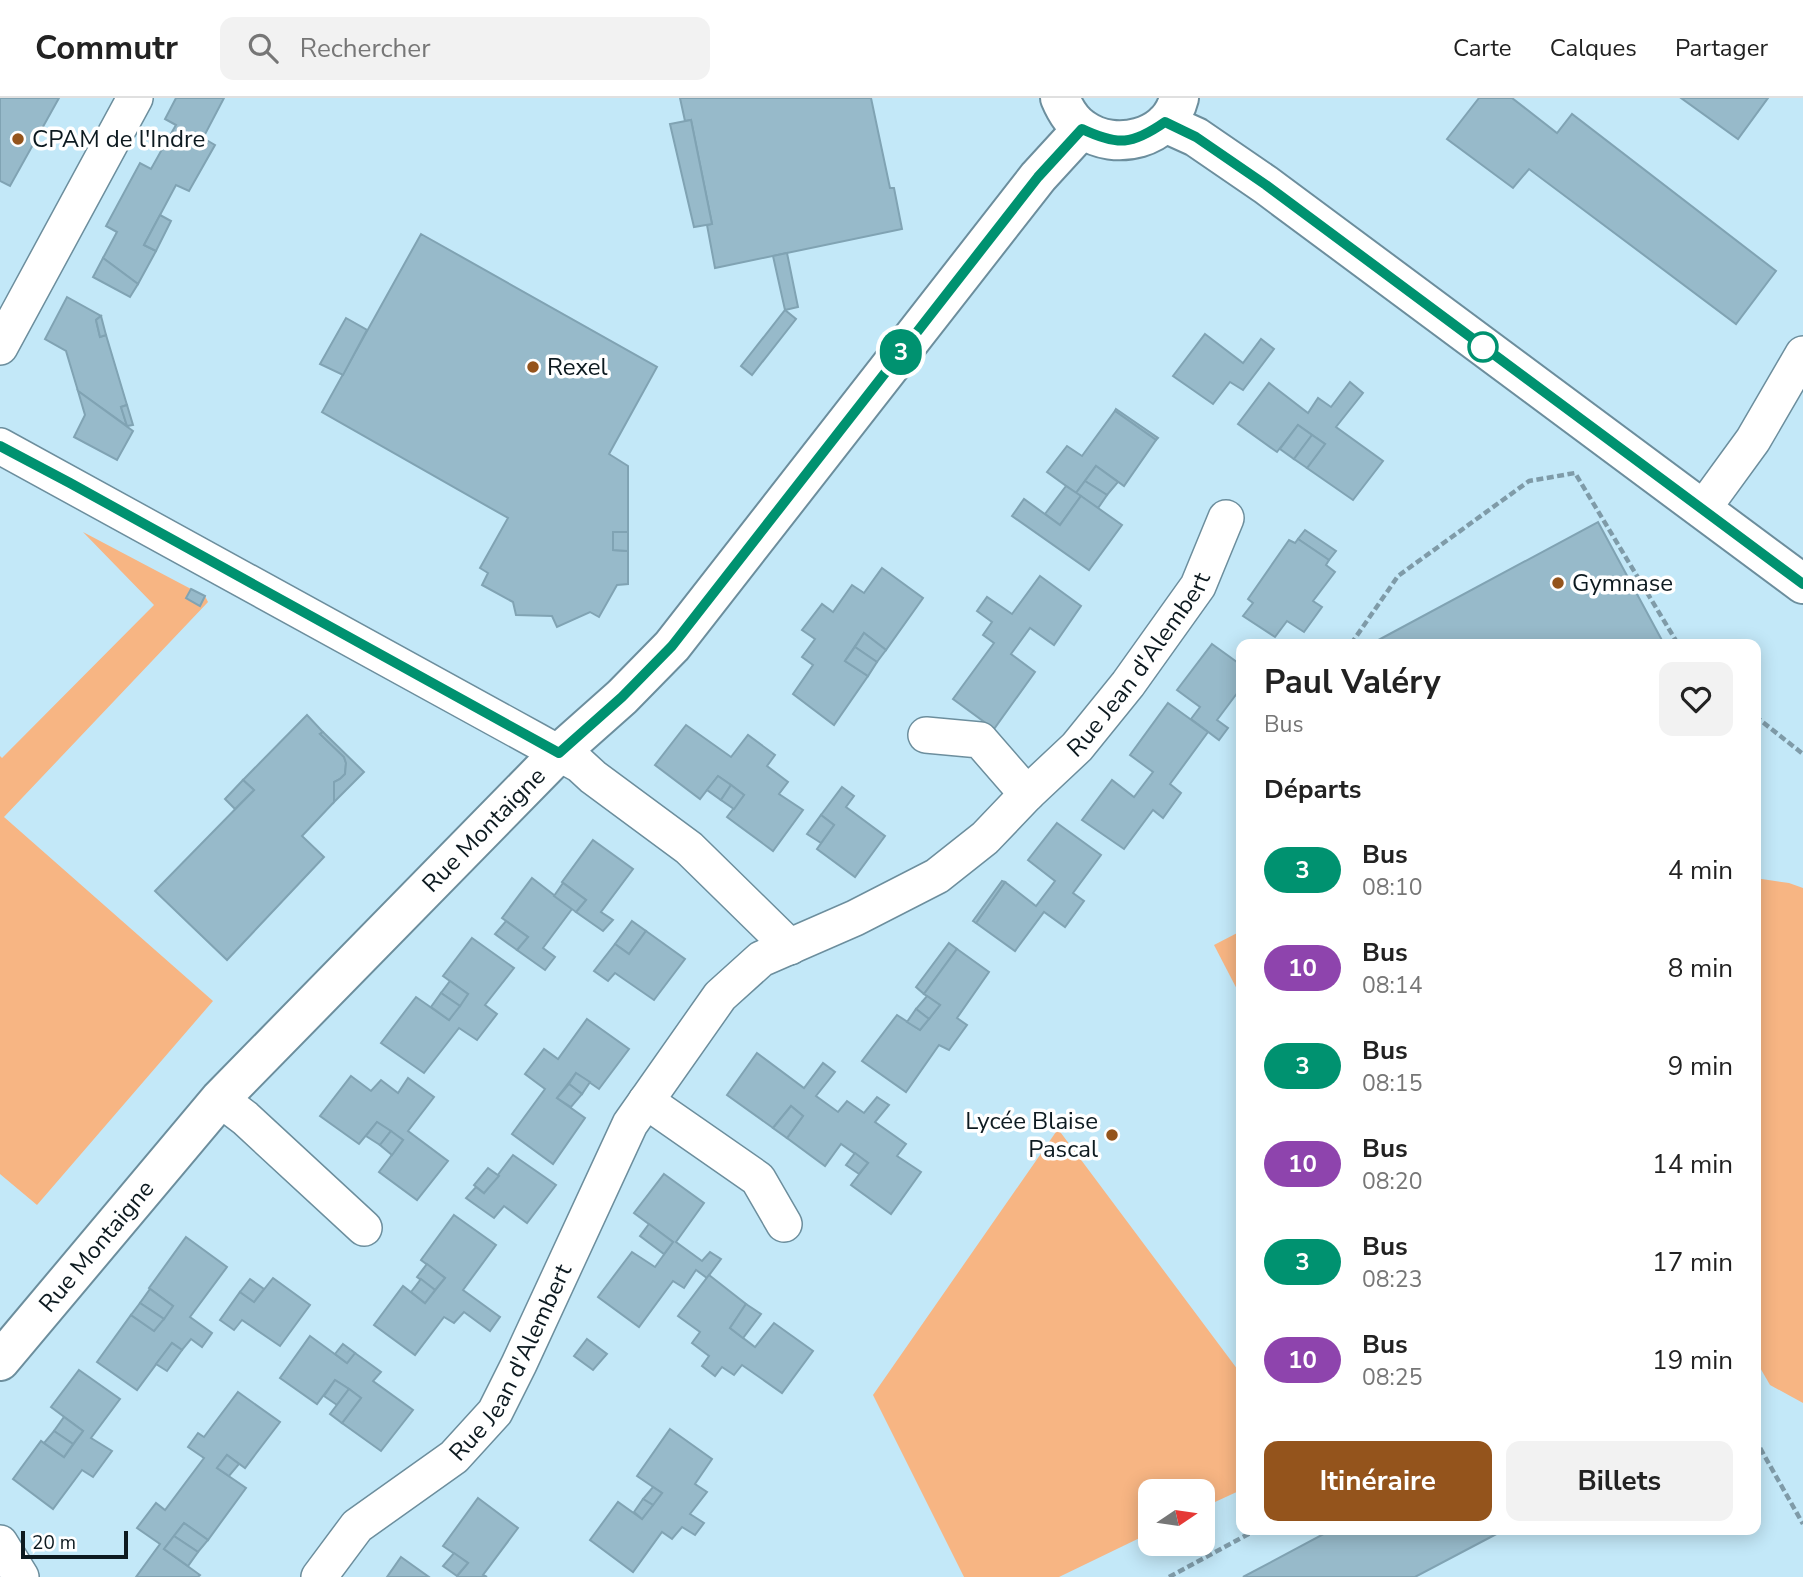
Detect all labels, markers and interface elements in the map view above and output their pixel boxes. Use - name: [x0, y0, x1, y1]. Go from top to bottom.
- search box: [220, 17, 710, 80]
- text: Commutr: [35, 26, 178, 71]
- icon: search: [244, 29, 282, 67]
- text: Rechercher: [300, 31, 431, 66]
- text: Carte: [1453, 32, 1512, 64]
- text: Calques: [1550, 32, 1637, 64]
- text: Partager: [1675, 32, 1768, 64]
- place label: CPAM de l'Indre: [32, 123, 205, 155]
- marker: CPAM de l'Indre: [10, 131, 26, 147]
- line badge: 3: [878, 329, 924, 375]
- unlabelled marker: [1468, 332, 1498, 362]
- text: 3: [894, 336, 908, 368]
- place label: Rexel: [547, 351, 608, 383]
- marker: Rexel: [525, 359, 541, 375]
- street label: Rue Jean d'Alembert: [1060, 567, 1218, 764]
- place label: Gymnase: [1572, 567, 1673, 599]
- marker: Gymnase: [1550, 575, 1566, 591]
- text: Paul Valéry: [1264, 660, 1440, 705]
- button: heart: [1659, 662, 1733, 736]
- text: Bus: [1264, 709, 1304, 740]
- street label: Rue Montaigne: [415, 760, 552, 899]
- text: Départs: [1264, 772, 1361, 807]
- text: Bus: [1362, 837, 1408, 872]
- text: 4 min: [1668, 853, 1733, 888]
- text: 3: [1295, 854, 1310, 886]
- text: 08:10: [1362, 872, 1422, 903]
- text: Bus: [1362, 935, 1408, 970]
- text: 8 min: [1668, 951, 1733, 986]
- text: 10: [1288, 952, 1317, 984]
- text: 08:14: [1362, 970, 1422, 1001]
- text: Bus: [1362, 1033, 1408, 1068]
- text: 9 min: [1668, 1049, 1733, 1084]
- text: 3: [1295, 1050, 1310, 1082]
- text: 08:15: [1362, 1068, 1422, 1099]
- place label: Lycée Blaise Pascal: [965, 1105, 1098, 1165]
- marker: Lycée Blaise Pascal: [1104, 1127, 1120, 1143]
- text: Bus: [1362, 1131, 1408, 1166]
- text: 14 min: [1652, 1147, 1733, 1182]
- text: 10: [1288, 1148, 1317, 1180]
- text: 08:20: [1362, 1166, 1422, 1197]
- street label: Rue Montaigne: [32, 1173, 161, 1319]
- text: Bus: [1362, 1229, 1408, 1264]
- text: 17 min: [1652, 1245, 1733, 1280]
- text: 3: [1295, 1246, 1310, 1278]
- street label: Rue Jean d'Alembert: [442, 1258, 579, 1468]
- text: 08:23: [1362, 1264, 1422, 1295]
- text: Bus: [1362, 1327, 1408, 1362]
- text: 19 min: [1652, 1343, 1733, 1378]
- text: 10: [1288, 1344, 1317, 1376]
- text: 08:25: [1362, 1362, 1422, 1393]
- button: Itinéraire: [1264, 1441, 1492, 1521]
- button: Billets: [1506, 1441, 1733, 1521]
- north arrow: [1138, 1479, 1214, 1556]
- map controls: [1138, 1479, 1215, 1556]
- scale bar: [21, 1528, 128, 1560]
- text: 20 m: [32, 1530, 76, 1556]

